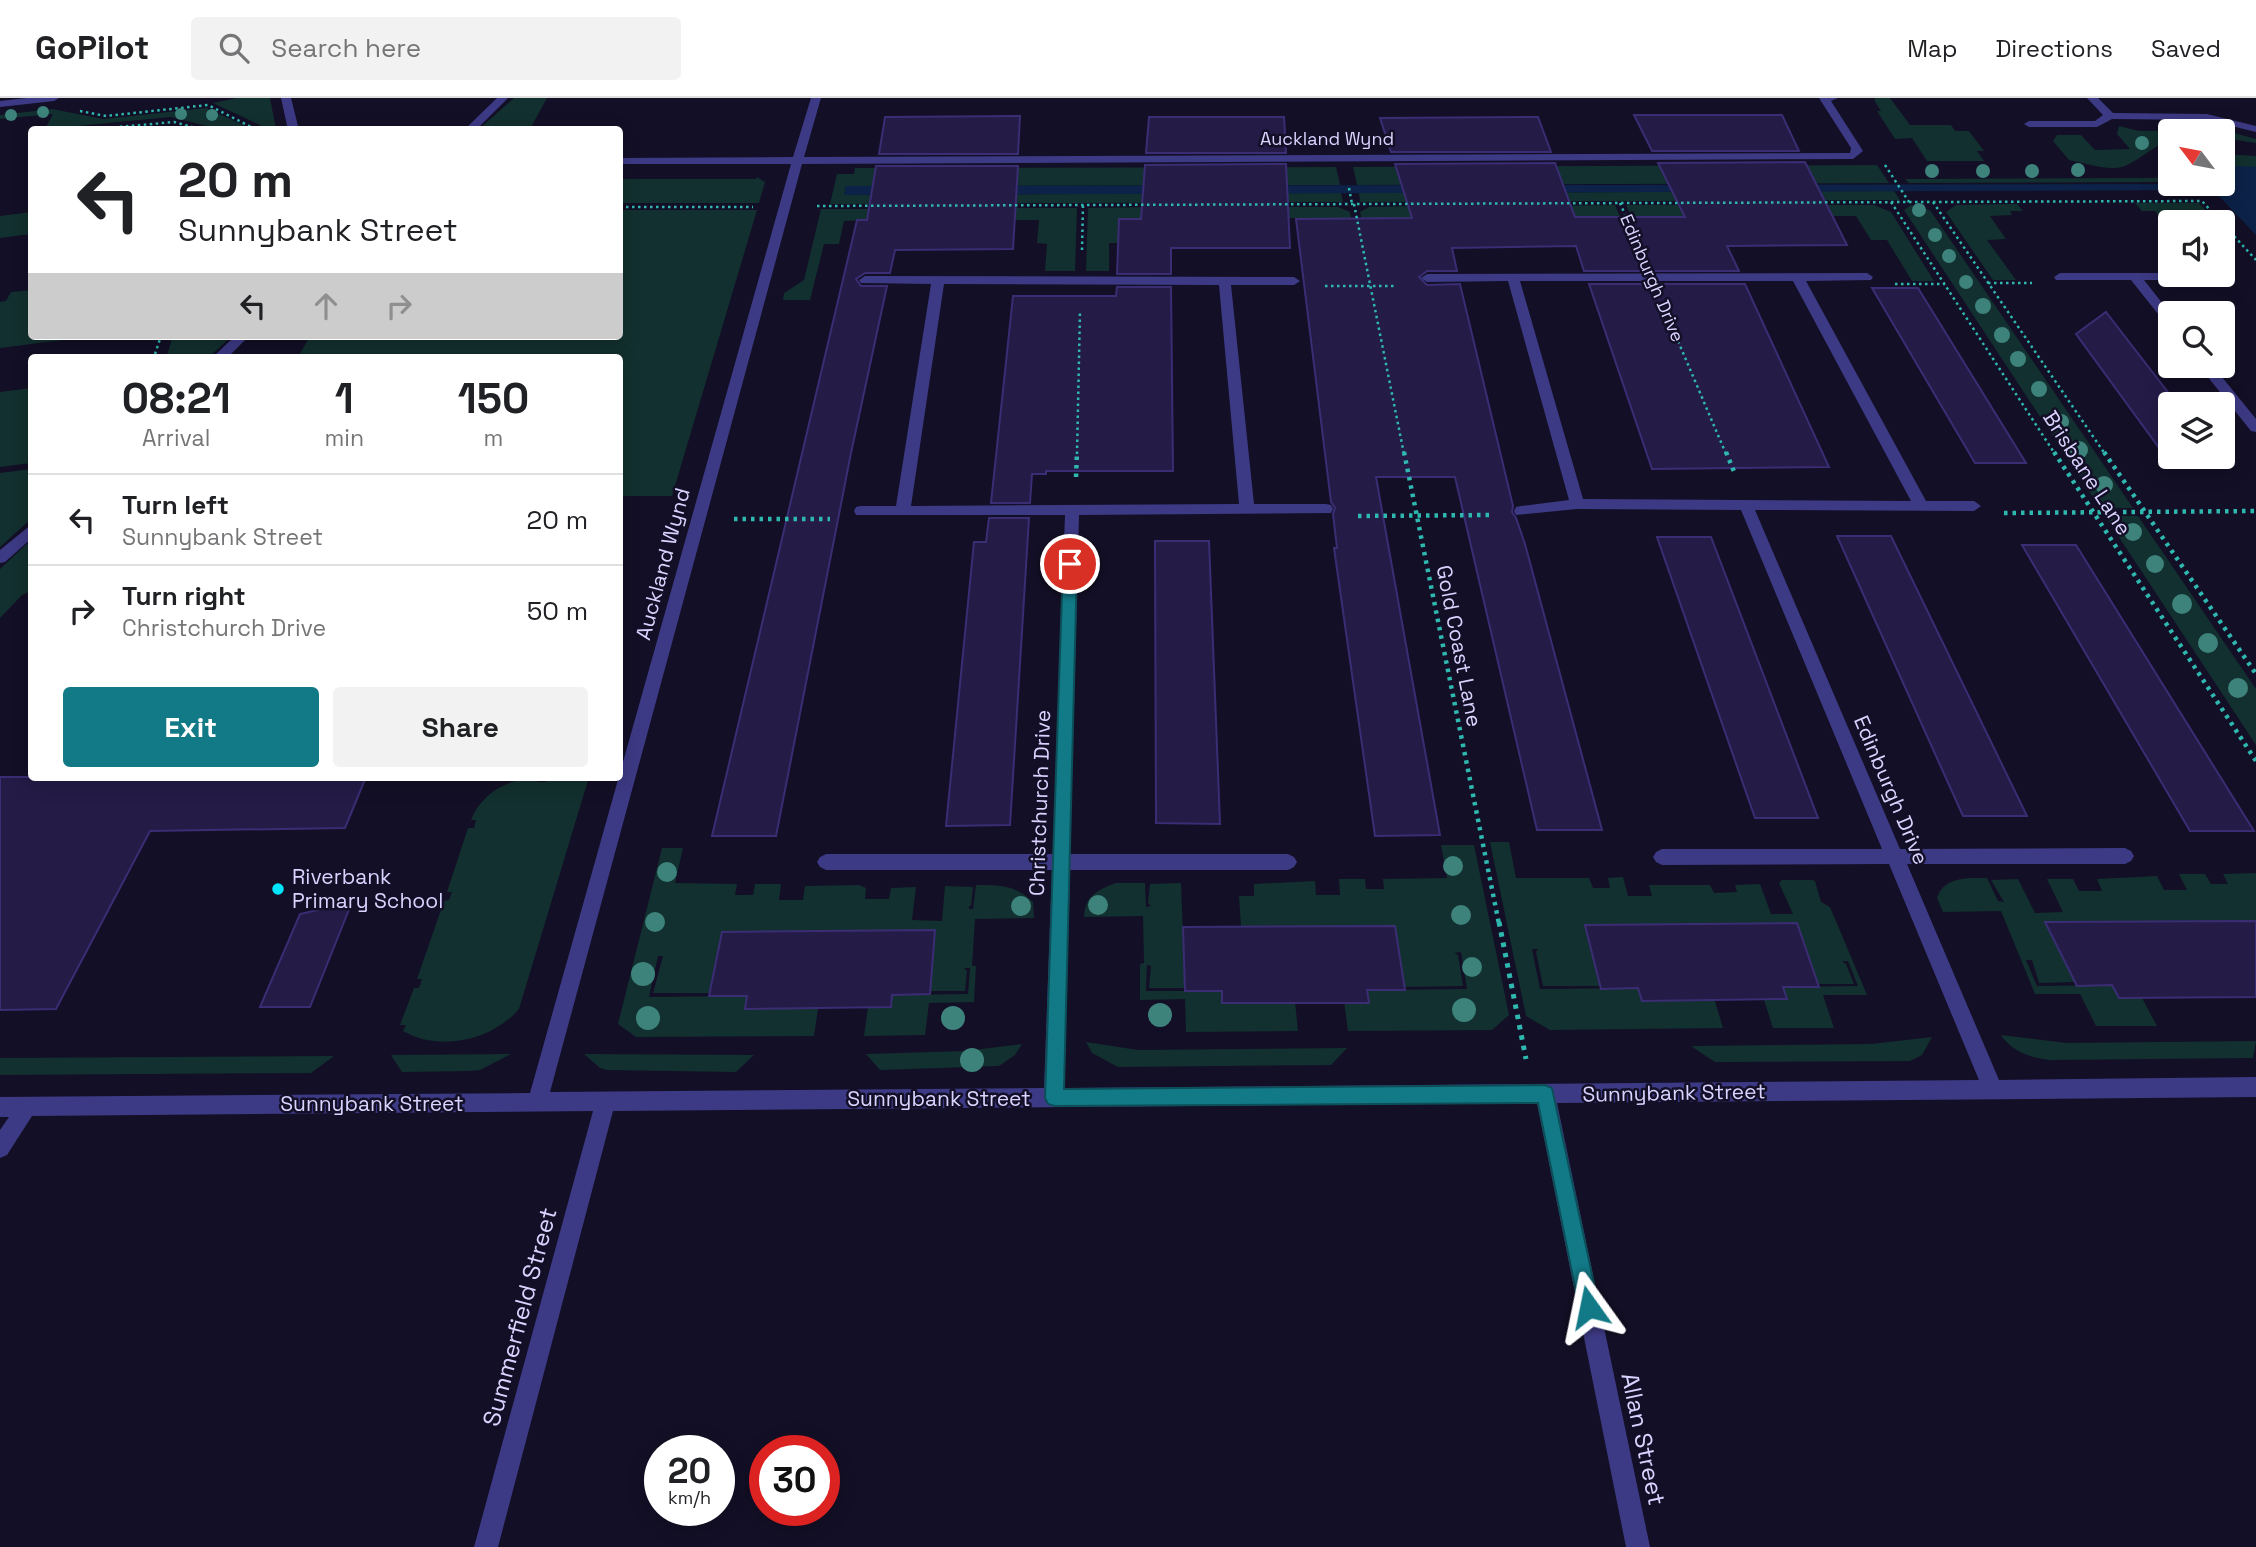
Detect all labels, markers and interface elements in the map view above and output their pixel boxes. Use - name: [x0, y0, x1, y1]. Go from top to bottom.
- search box: [191, 17, 681, 80]
- text: GoPilot: [35, 27, 149, 69]
- icon: search: [215, 29, 253, 67]
- text: Search here: [271, 31, 421, 65]
- text: Map: [1907, 33, 1957, 64]
- text: Directions: [1995, 33, 2113, 64]
- text: Saved: [2151, 33, 2221, 64]
- north arrow: [2158, 119, 2235, 196]
- map controls: [2158, 119, 2235, 469]
- street label: Auckland Wynd: [1260, 127, 1394, 150]
- text: 20 m: [178, 149, 293, 211]
- icon: left: [63, 154, 154, 245]
- text: Sunnybank Street: [178, 210, 458, 250]
- street label: Edinburgh Drive: [1615, 210, 1690, 345]
- button: sound: [2158, 210, 2235, 287]
- icon: left: [234, 287, 272, 325]
- icon: ahead: [307, 287, 345, 325]
- icon: right: [380, 287, 418, 325]
- button: search: [2158, 301, 2235, 378]
- text: 08:21: [122, 372, 231, 425]
- text: 1: [335, 372, 354, 425]
- text: 150: [458, 372, 529, 425]
- button: layers: [2158, 392, 2235, 469]
- street label: Brisbane Lane: [2037, 405, 2138, 540]
- text: Arrival: [142, 423, 210, 453]
- text: min: [324, 423, 364, 453]
- text: m: [484, 423, 503, 453]
- street label: Auckland Wynd: [629, 485, 696, 643]
- text: Turn left: [122, 488, 229, 522]
- icon: left: [63, 501, 101, 539]
- text: 20 m: [527, 503, 588, 537]
- text: Sunnybank Street: [122, 522, 323, 552]
- pin: [1040, 534, 1100, 594]
- icon: arrive: [1051, 545, 1089, 583]
- street label: Gold Coast Lane: [1431, 563, 1488, 729]
- text: Turn right: [122, 579, 246, 613]
- icon: right: [63, 592, 101, 630]
- text: 50 m: [527, 594, 588, 628]
- text: Christchurch Drive: [122, 613, 326, 643]
- button: Exit: [63, 687, 319, 767]
- button: Share: [333, 687, 588, 767]
- street label: Christchurch Drive: [1023, 709, 1056, 897]
- street label: Edinburgh Drive: [1848, 711, 1935, 868]
- place label: Riverbank Primary School: [292, 863, 443, 914]
- marker: Riverbank Primary School: [270, 881, 286, 897]
- street label: Sunnybank Street: [1582, 1077, 1766, 1108]
- street label: Sunnybank Street: [847, 1085, 1031, 1112]
- street label: Sunnybank Street: [280, 1090, 464, 1117]
- street label: Summerfield Street: [475, 1204, 564, 1430]
- position arrow: [1552, 1270, 1626, 1344]
- street label: Allan Street: [1614, 1370, 1673, 1508]
- speed limit sign: 30: [749, 1435, 840, 1526]
- text: 20: [668, 1449, 711, 1493]
- text: km/h: [668, 1486, 711, 1509]

